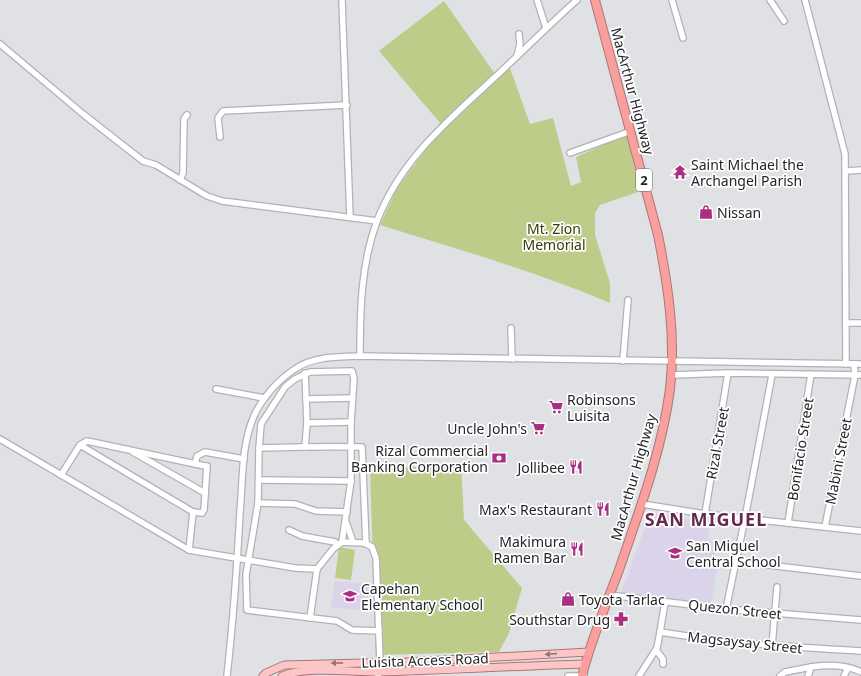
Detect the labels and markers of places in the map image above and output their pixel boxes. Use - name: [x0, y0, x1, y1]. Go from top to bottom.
- place label: Saint Michael the Archangel Parish: [691, 155, 804, 190]
- temple icon: Saint Michael the Archangel Parish: [672, 164, 688, 180]
- place label: Nissan: [717, 203, 761, 222]
- shop icon: Nissan: [698, 204, 714, 220]
- place label: Robinsons Luisita: [567, 390, 636, 425]
- supermarket icon: Robinsons Luisita: [548, 399, 564, 415]
- place label: Uncle John's: [447, 419, 527, 438]
- supermarket icon: Uncle John's: [530, 420, 546, 436]
- place label: Rizal Commercial Banking Corporation: [351, 441, 488, 476]
- bank icon: Rizal Commercial Banking Corporation: [491, 450, 507, 466]
- place label: Jollibee: [515, 458, 565, 477]
- restaurant icon: Jollibee: [568, 459, 584, 475]
- place label: Max's Restaurant: [479, 500, 592, 519]
- restaurant icon: Max's Restaurant: [595, 501, 611, 517]
- place label: Makimura Ramen Bar: [493, 532, 566, 567]
- place label: San Miguel Central School: [686, 536, 781, 571]
- restaurant icon: Makimura Ramen Bar: [569, 541, 585, 557]
- school or university icon: San Miguel Central School: [667, 545, 683, 561]
- place label: Capehan Elementary School: [361, 579, 483, 614]
- school or university icon: Capehan Elementary School: [342, 588, 358, 604]
- place label: Toyota Tarlac: [579, 590, 665, 609]
- shop icon: Toyota Tarlac: [560, 591, 576, 607]
- place label: Southstar Drug: [509, 610, 610, 629]
- pharmacy icon: Southstar Drug: [613, 611, 629, 627]

